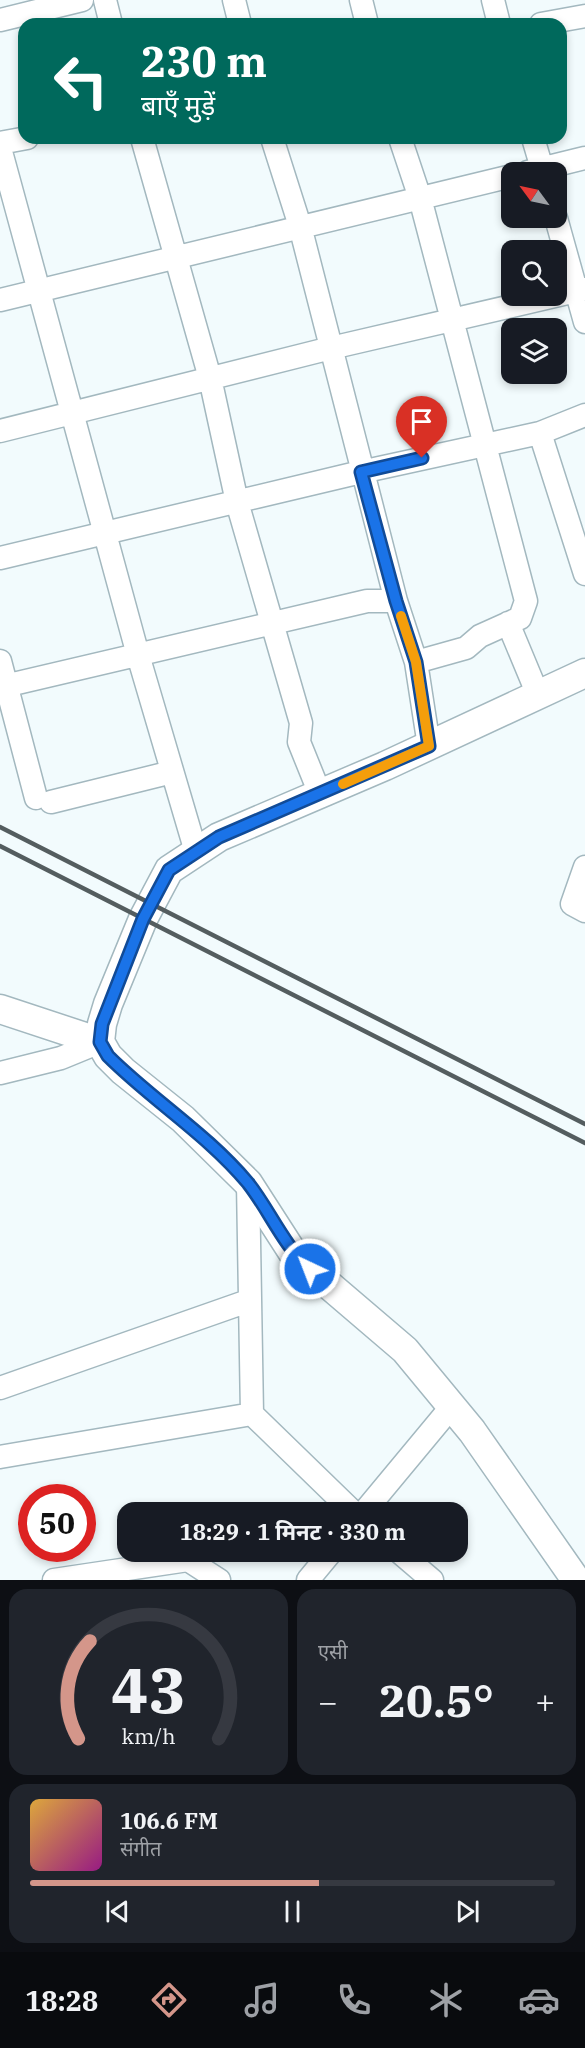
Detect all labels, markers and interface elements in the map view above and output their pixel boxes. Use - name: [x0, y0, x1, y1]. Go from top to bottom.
- text: 230 m: [141, 34, 267, 89]
- icon: left: [42, 42, 120, 120]
- text: बाएँ मुड़ें: [141, 87, 215, 122]
- north arrow: [501, 162, 567, 228]
- map controls: [501, 162, 567, 384]
- button: search: [501, 240, 567, 306]
- button: layers: [501, 318, 567, 384]
- pin: [396, 396, 447, 458]
- icon: arrive: [405, 405, 438, 438]
- position arrow: [278, 1237, 342, 1301]
- speed limit sign: 50: [18, 1484, 96, 1562]
- text: 18:29 · 1 मिनट · 330 m: [179, 1517, 406, 1546]
- text: एसी: [318, 1638, 348, 1665]
- text: 43: [111, 1649, 186, 1730]
- text: 20.5°: [379, 1671, 494, 1729]
- text: −: [318, 1680, 338, 1723]
- text: +: [535, 1680, 555, 1723]
- text: km/h: [121, 1722, 176, 1750]
- text: 106.6 FM: [120, 1806, 218, 1835]
- text: संगीत: [120, 1835, 161, 1862]
- icon: previous: [101, 1895, 134, 1928]
- icon: pause: [276, 1895, 309, 1928]
- icon: next: [451, 1895, 484, 1928]
- icon: directions: [148, 1979, 190, 2021]
- icon: music: [241, 1979, 283, 2021]
- icon: phone: [333, 1979, 375, 2021]
- icon: climate: [425, 1979, 467, 2021]
- icon: car: [518, 1979, 560, 2021]
- text: 18:28: [25, 1983, 98, 2018]

